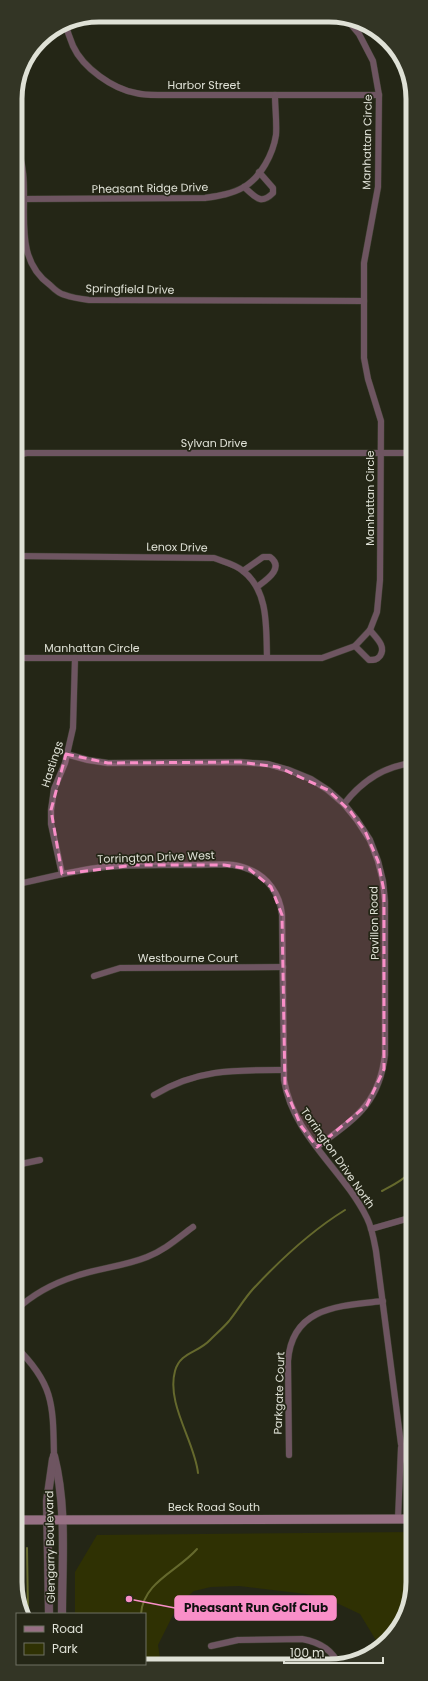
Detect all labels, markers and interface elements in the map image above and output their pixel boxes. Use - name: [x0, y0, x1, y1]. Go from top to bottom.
- street label: Harbor Street: [168, 77, 240, 93]
- street label: Manhattan Circle: [358, 94, 376, 190]
- street label: Pheasant Ridge Drive: [92, 179, 209, 197]
- street label: Springfield Drive: [85, 280, 175, 298]
- street label: Sylvan Drive: [181, 435, 247, 451]
- street label: Manhattan Circle: [362, 450, 378, 546]
- street label: Lenox Drive: [146, 538, 208, 556]
- street label: Manhattan Circle: [44, 640, 140, 656]
- street label: Hastings: [37, 739, 67, 789]
- street label: Torrington Drive West: [97, 847, 215, 867]
- street label: Pavillon Road: [365, 886, 383, 960]
- street label: Westbourne Court: [138, 950, 238, 966]
- street label: Torrington Drive North: [297, 1104, 379, 1212]
- street label: Parkgate Court: [270, 1351, 288, 1435]
- street label: Glengarry Boulevard: [41, 1490, 59, 1604]
- street label: Beck Road South: [168, 1499, 260, 1515]
- callout: Pheasant Run Golf Club: [175, 1596, 336, 1620]
- text: Pheasant Run Golf Club: [184, 1599, 328, 1616]
- legend: [16, 1613, 146, 1665]
- text: Road: [52, 1620, 83, 1637]
- scale bar: [284, 1639, 383, 1665]
- text: Park: [52, 1640, 79, 1657]
- text: 100 m: [290, 1644, 324, 1661]

